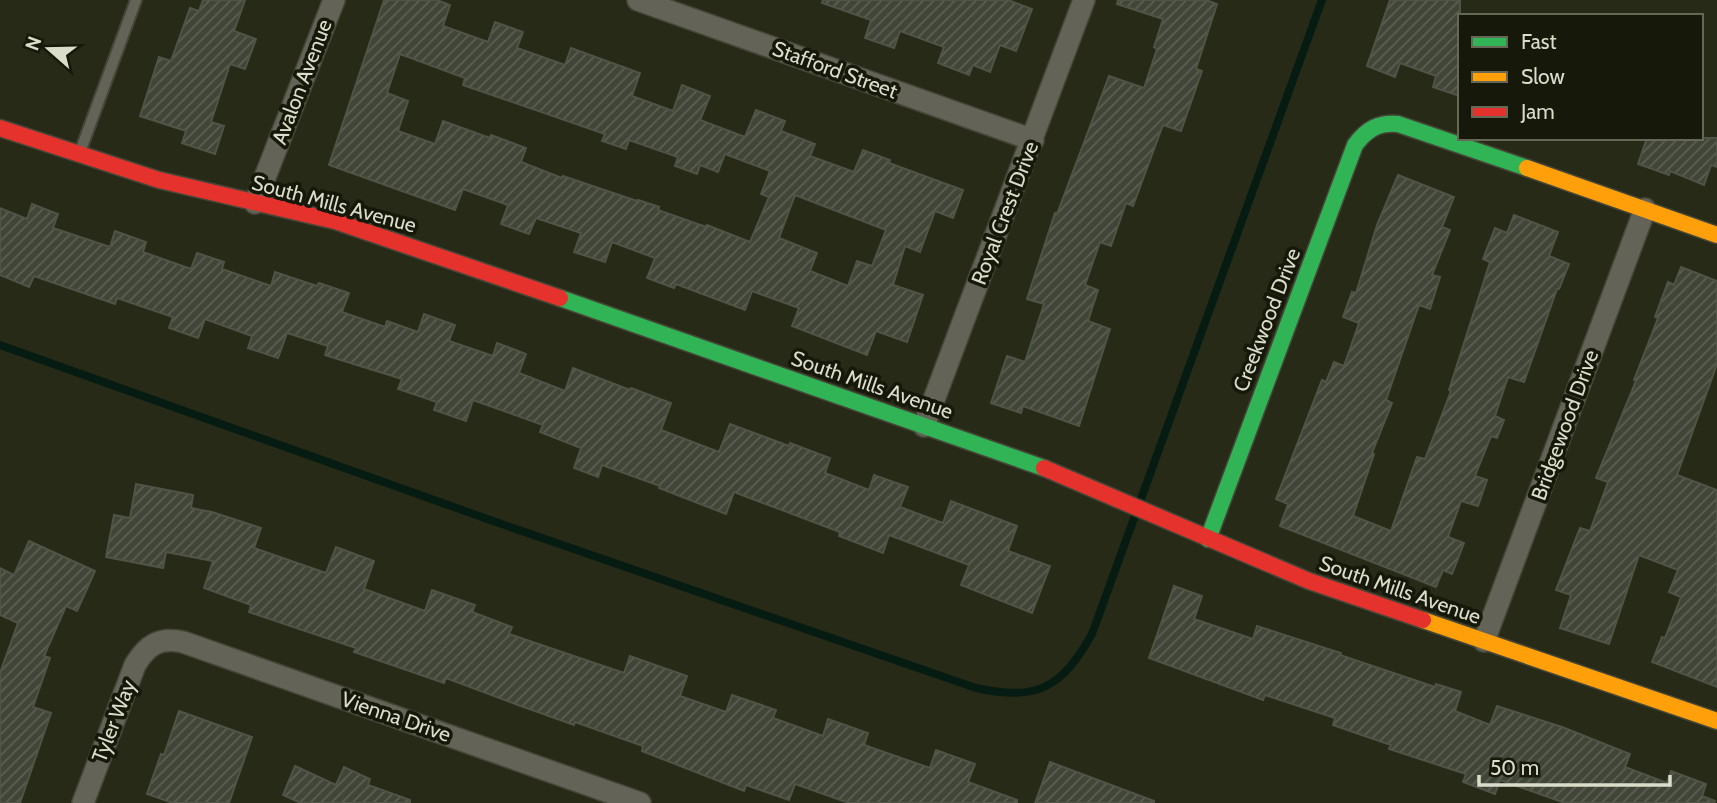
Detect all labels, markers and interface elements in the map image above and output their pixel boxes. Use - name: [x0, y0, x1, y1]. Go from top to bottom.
- north arrow: [14, 14, 84, 84]
- legend: [1458, 14, 1703, 140]
- street label: Avalon Avenue: [266, 16, 337, 148]
- text: Fast: [1521, 29, 1557, 54]
- text: N: [20, 33, 47, 54]
- street label: Stafford Street: [769, 35, 901, 104]
- text: Slow: [1521, 64, 1565, 89]
- text: Jam: [1520, 99, 1555, 124]
- street label: Royal Crest Drive: [966, 137, 1043, 288]
- street label: South Mills Avenue: [249, 170, 419, 238]
- street label: Creekwood Drive: [1228, 244, 1305, 395]
- street label: South Mills Avenue: [788, 345, 956, 424]
- street label: Bridgewood Drive: [1526, 346, 1603, 503]
- street label: South Mills Avenue: [1316, 550, 1484, 629]
- street label: Tyler Way: [86, 676, 141, 766]
- street label: Vienna Drive: [338, 686, 455, 747]
- scale bar: [1479, 744, 1670, 788]
- text: 50 m: [1490, 755, 1539, 780]

